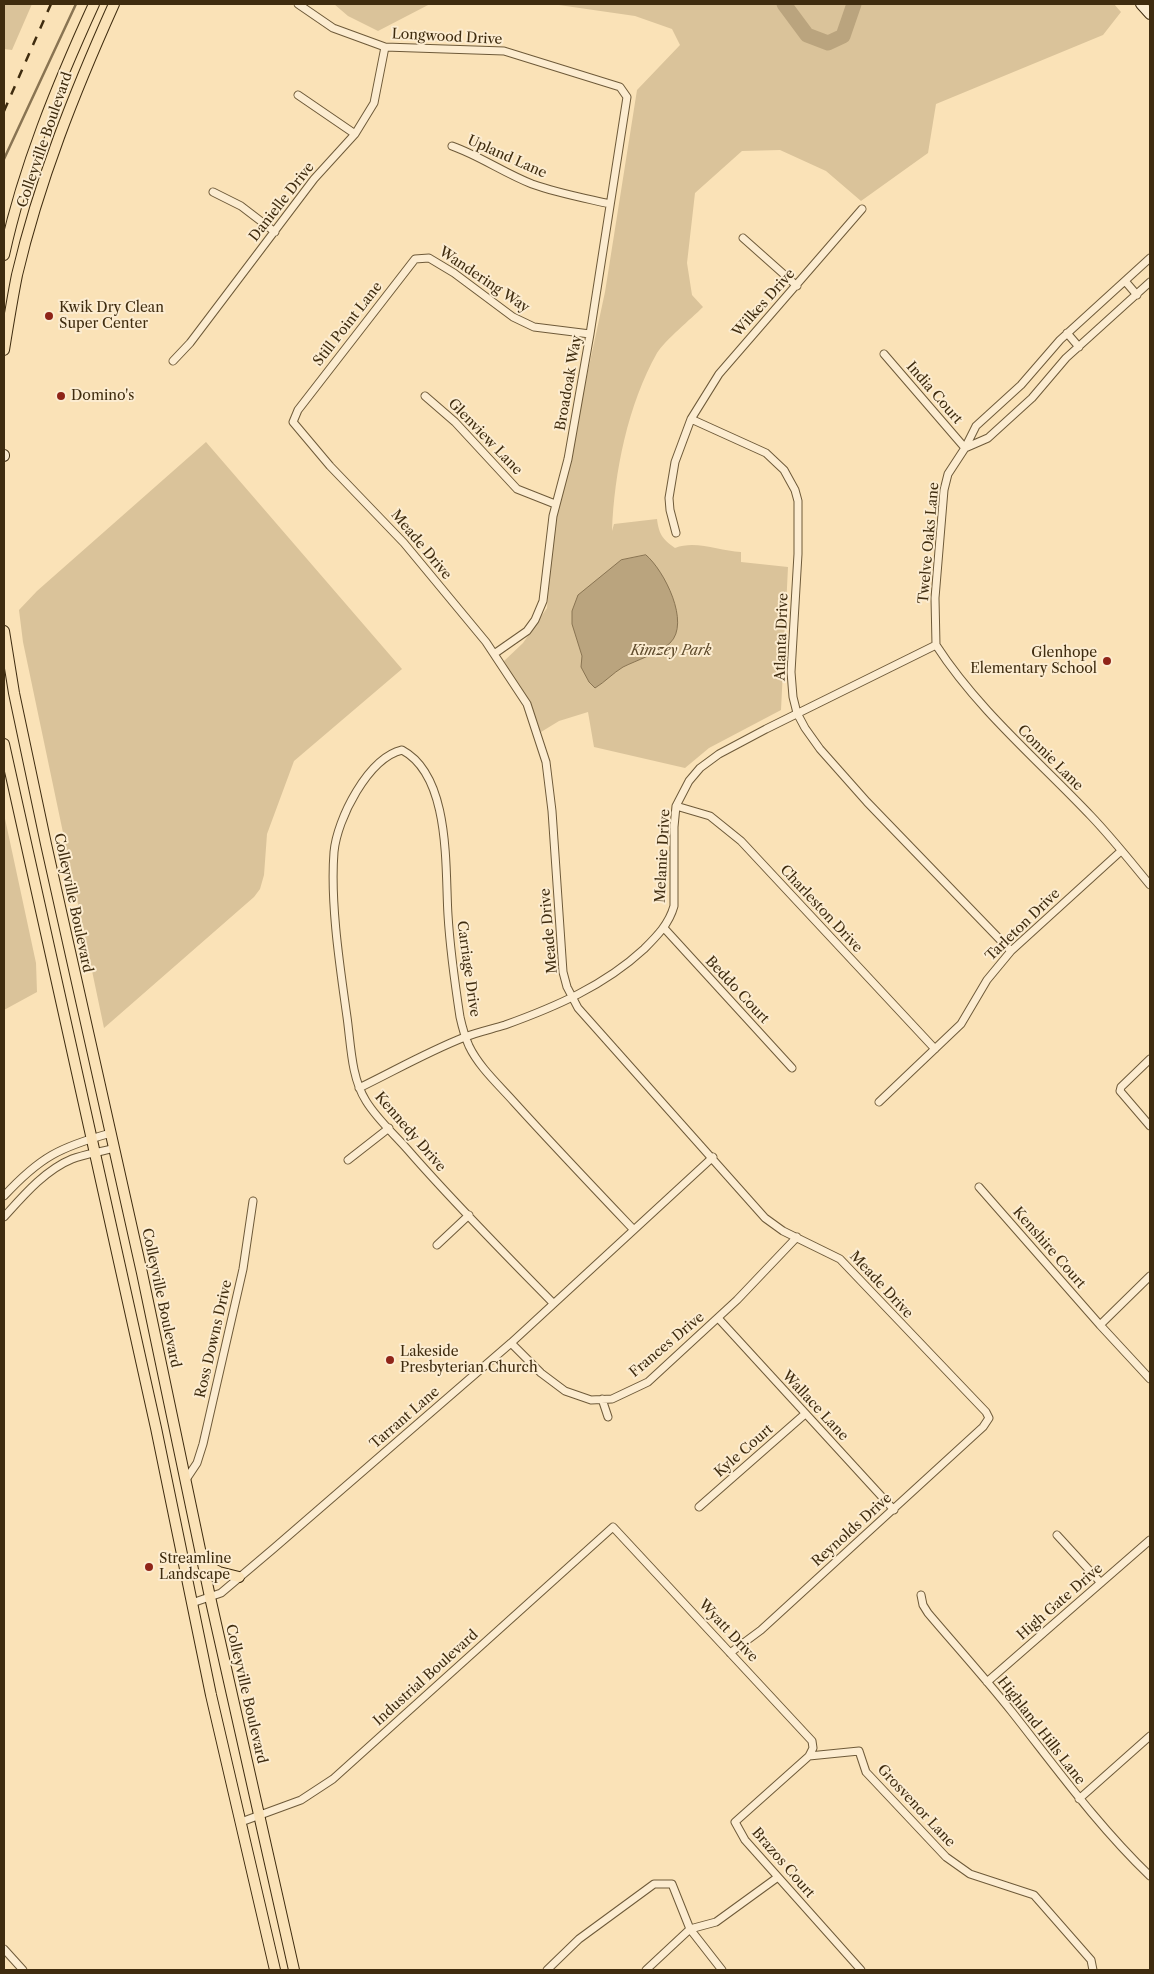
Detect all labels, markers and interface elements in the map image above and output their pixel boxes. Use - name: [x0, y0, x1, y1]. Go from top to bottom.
- street label: Longwood Drive: [391, 26, 503, 48]
- street label: Colleyville Boulevard: [14, 70, 76, 210]
- street label: Upland Lane: [465, 132, 549, 182]
- street label: Danielle Drive: [246, 159, 318, 245]
- street label: Wandering Way: [436, 244, 532, 316]
- street label: Wilkes Drive: [729, 266, 799, 340]
- street label: Still Point Lane: [310, 279, 386, 369]
- place label: Kwik Dry Clean Super Center: [59, 300, 164, 332]
- marker: Kwik Dry Clean Super Center: [43, 310, 55, 322]
- street label: Broadoak Way: [552, 334, 586, 432]
- street label: India Court: [902, 359, 966, 427]
- place label: Domino's: [71, 388, 134, 404]
- marker: Domino's: [55, 390, 67, 402]
- street label: Glenview Lane: [444, 395, 526, 479]
- street label: Twelve Oaks Lane: [915, 482, 943, 604]
- street label: Meade Drive: [387, 507, 455, 583]
- street label: Atlanta Drive: [772, 593, 792, 681]
- park label: Kimzey Park: [631, 643, 711, 659]
- place label: Glenhope Elementary School: [970, 645, 1097, 678]
- marker: Glenhope Elementary School: [1101, 655, 1113, 667]
- street label: Connie Lane: [1014, 722, 1086, 794]
- street label: Melanie Drive: [652, 809, 674, 903]
- street label: Colleyville Boulevard: [50, 832, 96, 974]
- street label: Charleston Drive: [776, 862, 866, 956]
- street label: Tarleton Drive: [982, 885, 1064, 965]
- street label: Meade Drive: [537, 888, 561, 974]
- street label: Carriage Drive: [453, 920, 483, 1018]
- street label: Beddo Court: [702, 953, 772, 1027]
- street label: Kennedy Drive: [371, 1089, 449, 1175]
- street label: Kenshire Court: [1009, 1204, 1089, 1292]
- street label: Colleyville Boulevard: [138, 1227, 184, 1369]
- street label: Meade Drive: [846, 1248, 916, 1322]
- street label: Ross Downs Drive: [192, 1278, 236, 1400]
- street label: Frances Drive: [626, 1309, 708, 1381]
- place label: Lakeside Presbyterian Church: [400, 1344, 538, 1376]
- marker: Lakeside Presbyterian Church: [384, 1354, 396, 1366]
- street label: Wallace Lane: [778, 1368, 852, 1444]
- street label: Tarrant Lane: [367, 1383, 443, 1453]
- street label: Kyle Court: [711, 1421, 777, 1481]
- street label: Reynolds Drive: [809, 1490, 895, 1570]
- place label: Streamline Landscape: [159, 1551, 231, 1584]
- street label: High Gate Drive: [1014, 1560, 1106, 1644]
- marker: Streamline Landscape: [143, 1561, 155, 1573]
- street label: Wyatt Drive: [695, 1596, 761, 1666]
- street label: Colleyville Boulevard: [222, 1623, 270, 1765]
- street label: Industrial Boulevard: [370, 1627, 482, 1729]
- street label: Highland Hills Lane: [994, 1674, 1088, 1788]
- street label: Grosvenor Lane: [873, 1761, 959, 1851]
- street label: Brazos Court: [748, 1825, 818, 1901]

